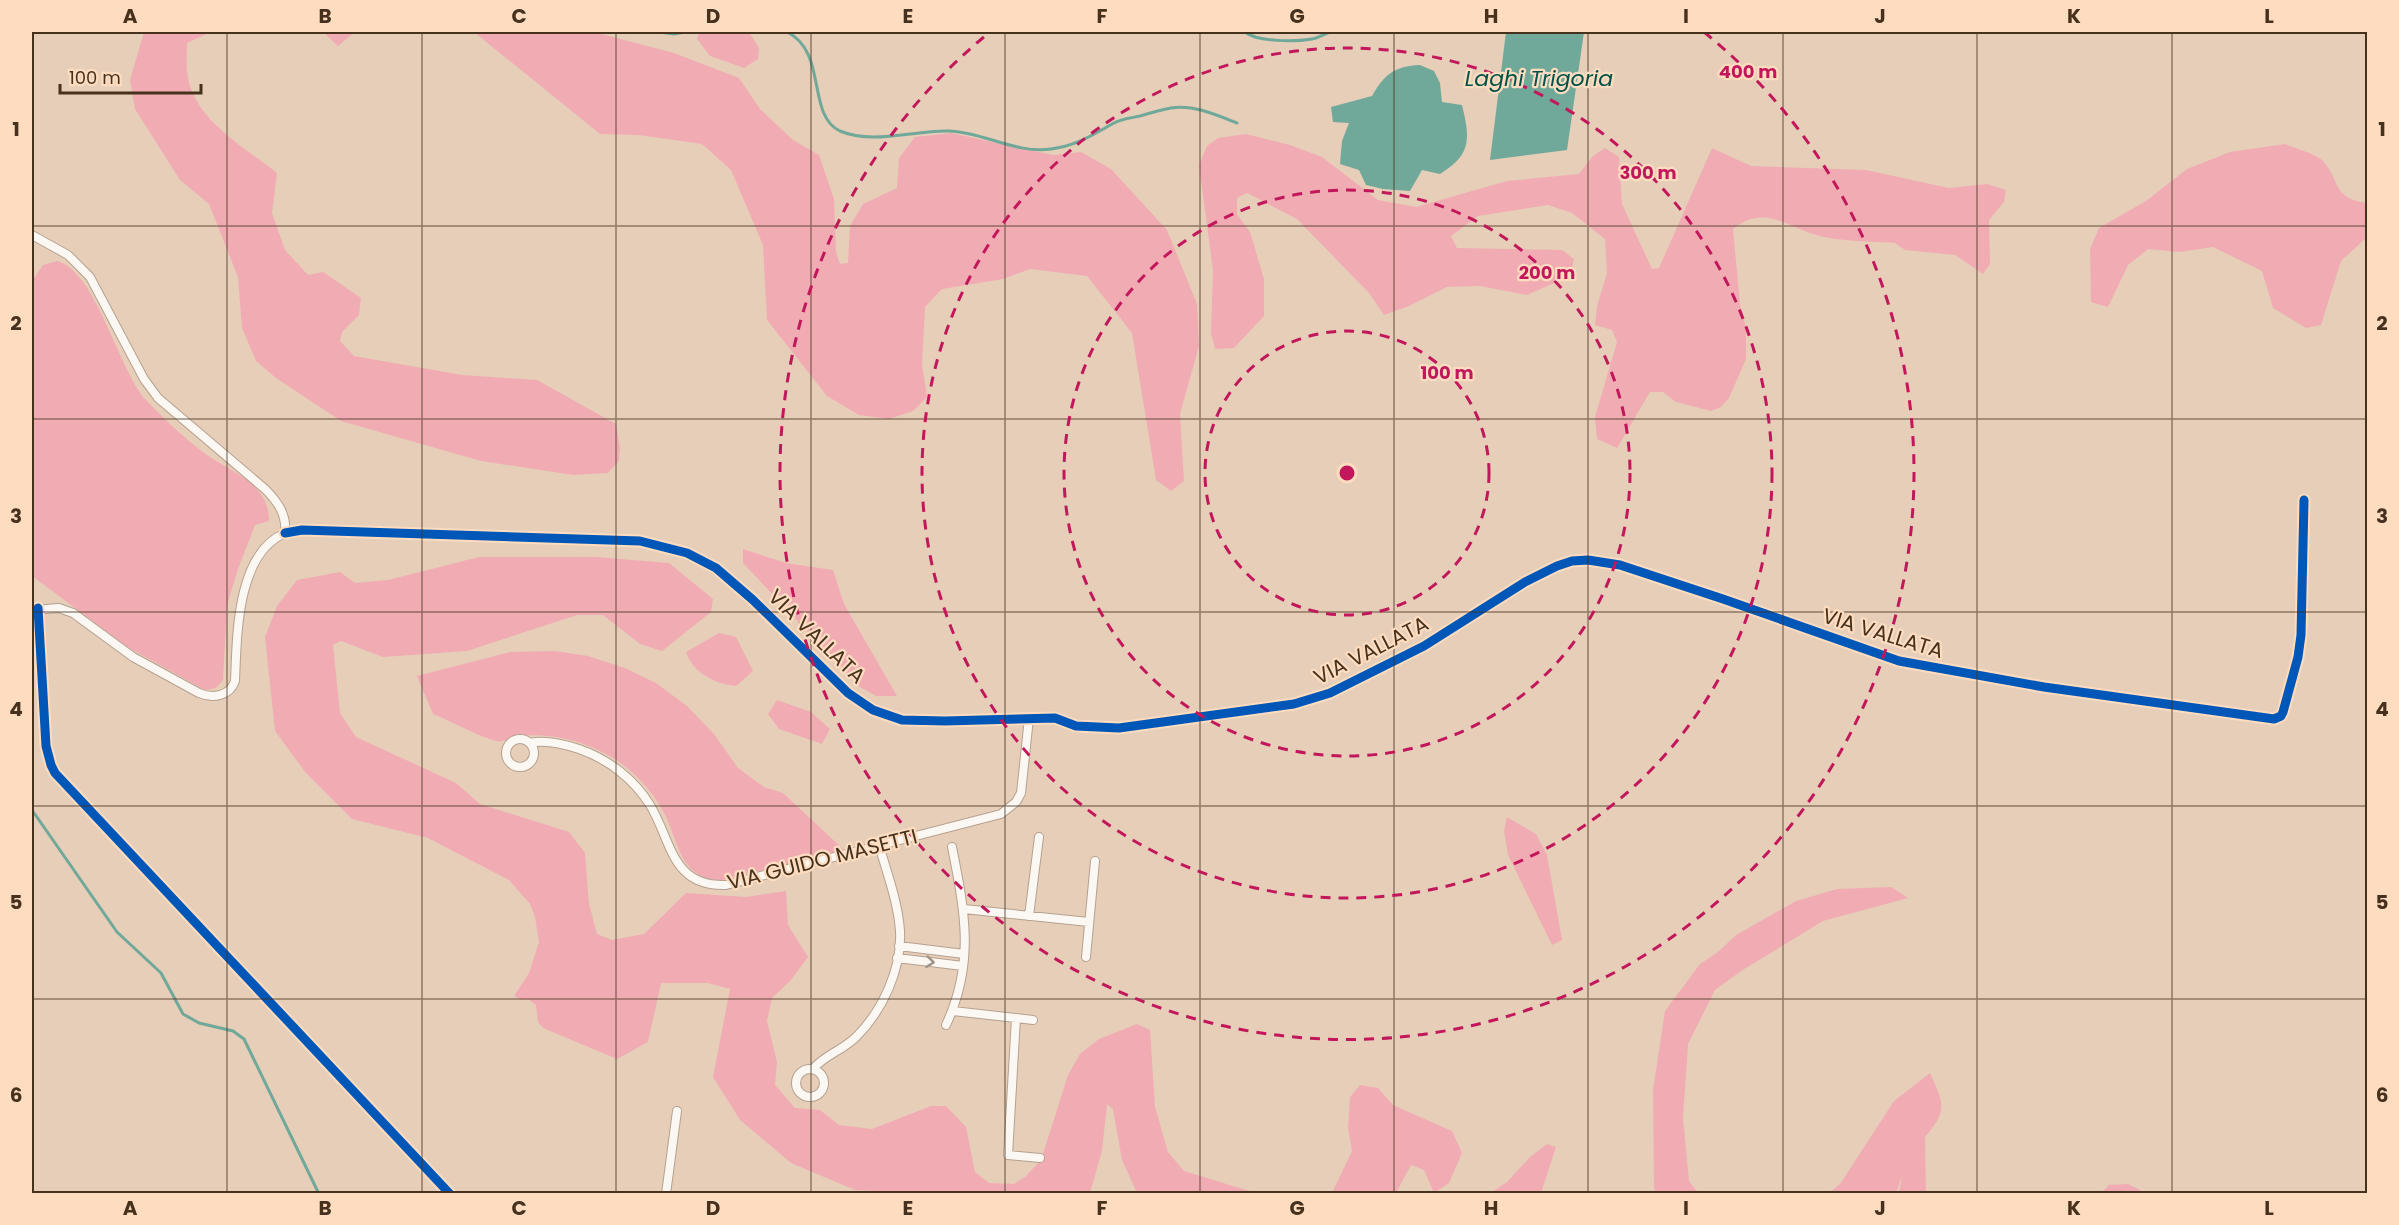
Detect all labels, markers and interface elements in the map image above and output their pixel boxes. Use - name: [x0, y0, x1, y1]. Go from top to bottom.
- text: A: [123, 2, 138, 30]
- text: B: [318, 2, 332, 30]
- text: C: [511, 2, 527, 30]
- text: D: [706, 2, 720, 30]
- text: E: [903, 2, 913, 30]
- text: F: [1097, 2, 1108, 30]
- text: G: [1289, 2, 1305, 30]
- text: H: [1484, 2, 1498, 30]
- text: I: [1683, 2, 1689, 30]
- text: J: [1874, 2, 1886, 30]
- text: K: [2067, 2, 2081, 30]
- text: L: [2264, 2, 2274, 30]
- scale bar: [60, 57, 201, 95]
- text: 400 m: [1719, 59, 1777, 84]
- water label: Laghi Trigoria: [1465, 63, 1613, 94]
- text: 100 m: [69, 65, 121, 90]
- text: 1: [12, 115, 20, 143]
- text: 1: [2378, 115, 2386, 143]
- text: 300 m: [1619, 160, 1677, 185]
- text: 200 m: [1519, 260, 1575, 285]
- text: 2: [10, 309, 22, 337]
- text: 2: [2376, 309, 2388, 337]
- text: 100 m: [1420, 360, 1474, 385]
- centre of rings: [1337, 463, 1357, 483]
- text: 3: [10, 502, 22, 530]
- text: 3: [2376, 502, 2388, 530]
- street label: VIA VALLATA: [762, 582, 872, 690]
- street label: VIA VALLATA: [1819, 601, 1947, 665]
- street label: VIA VALLATA: [1309, 609, 1433, 691]
- text: 4: [9, 695, 23, 723]
- text: 4: [2375, 695, 2389, 723]
- street label: VIA GUIDO MASETTI: [724, 821, 920, 897]
- text: 5: [10, 888, 23, 916]
- text: 5: [2376, 888, 2389, 916]
- one-way arrow: [925, 955, 935, 968]
- text: 6: [10, 1081, 22, 1109]
- text: 6: [2376, 1081, 2388, 1109]
- text: A: [123, 1194, 138, 1222]
- text: B: [318, 1194, 332, 1222]
- text: C: [511, 1194, 527, 1222]
- text: D: [706, 1194, 720, 1222]
- text: E: [903, 1194, 913, 1222]
- text: F: [1097, 1194, 1108, 1222]
- text: G: [1289, 1194, 1305, 1222]
- text: H: [1484, 1194, 1498, 1222]
- text: I: [1683, 1194, 1689, 1222]
- text: J: [1874, 1194, 1886, 1222]
- text: K: [2067, 1194, 2081, 1222]
- text: L: [2264, 1194, 2274, 1222]

